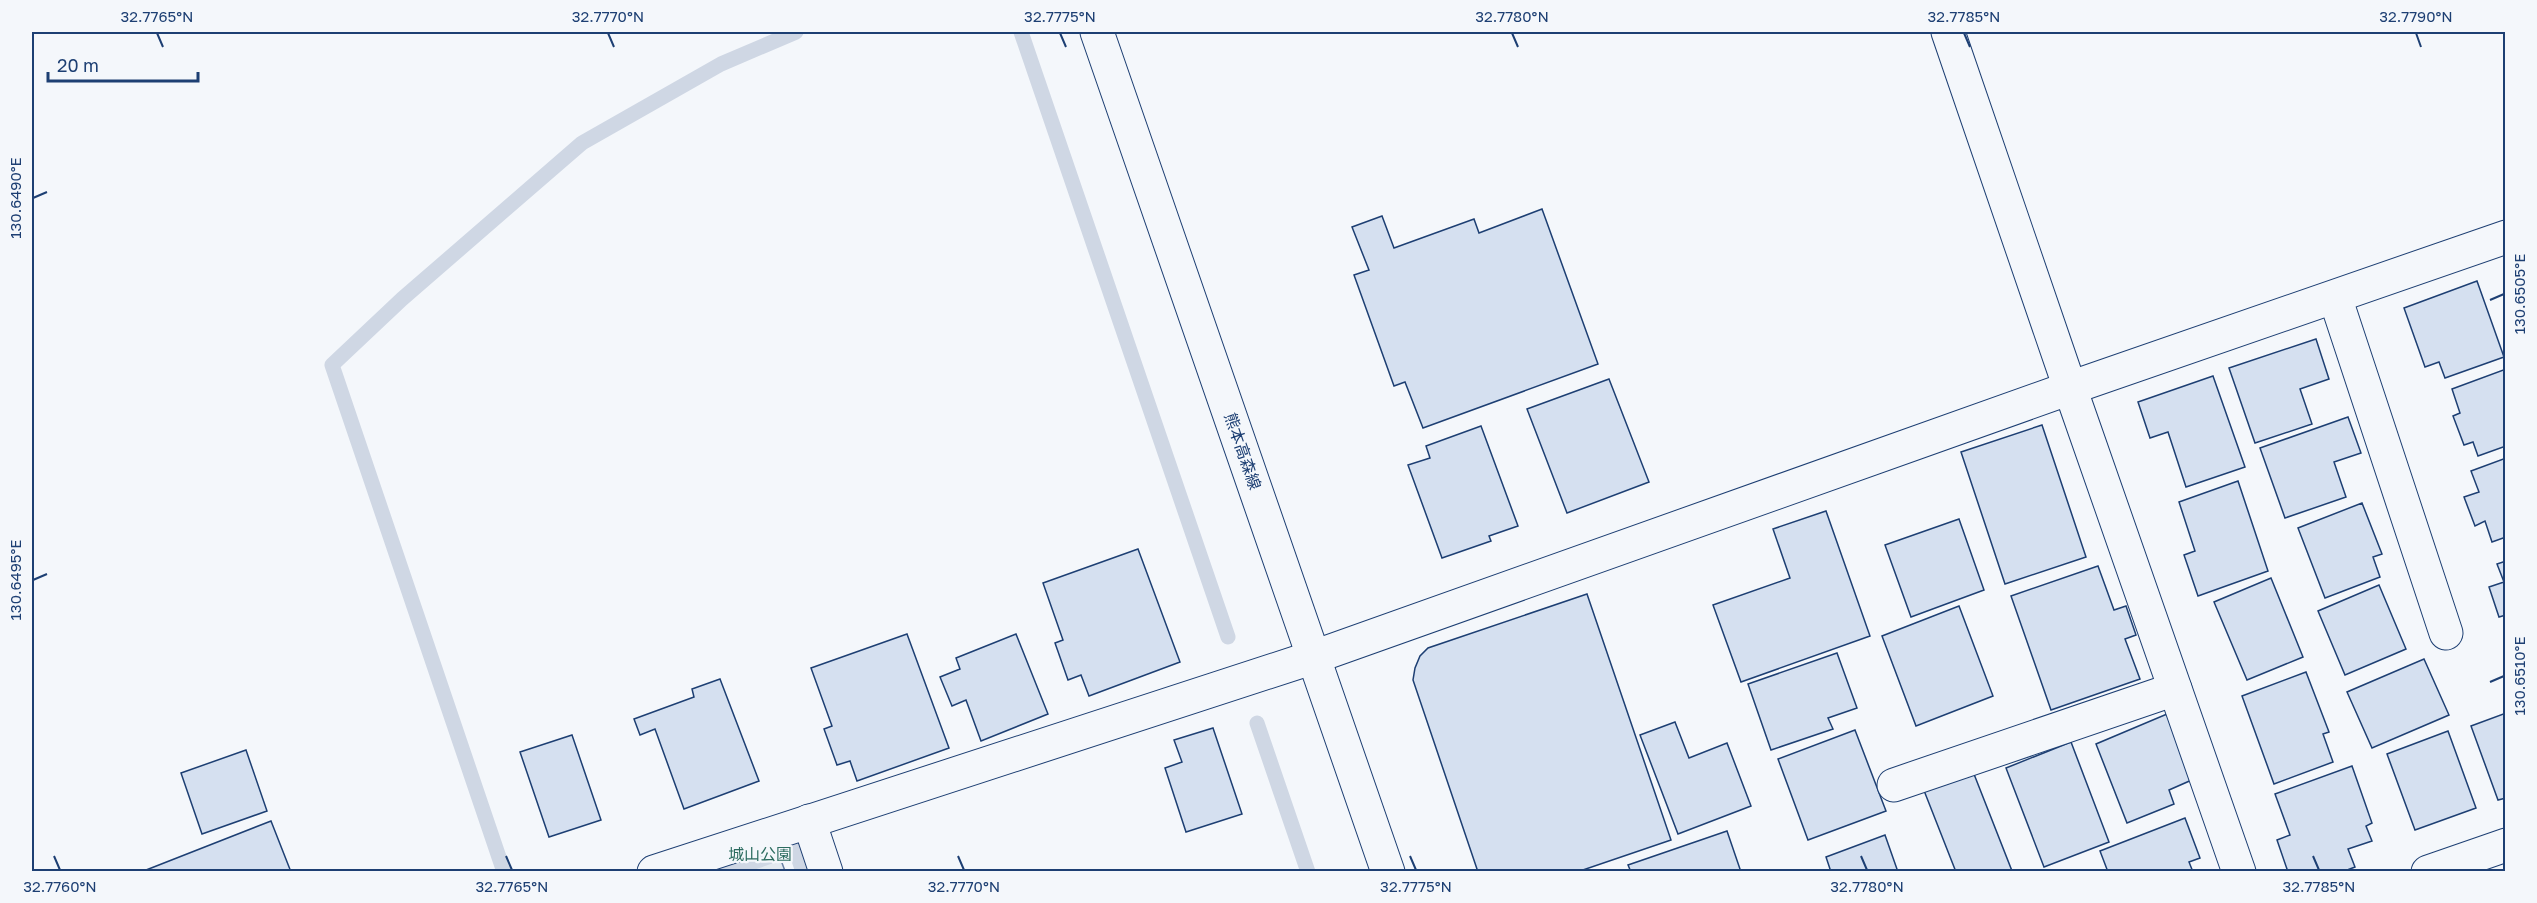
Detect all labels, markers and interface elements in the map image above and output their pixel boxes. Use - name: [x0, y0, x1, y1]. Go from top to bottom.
- text: 32.7765°N: [121, 7, 193, 25]
- text: 32.7770°N: [572, 7, 644, 25]
- text: 32.7775°N: [1024, 7, 1096, 25]
- text: 32.7780°N: [1475, 7, 1549, 25]
- text: 32.7785°N: [1928, 7, 2000, 25]
- text: 32.7790°N: [2379, 7, 2453, 25]
- scale bar: [48, 45, 198, 83]
- text: 20 m: [57, 54, 99, 76]
- text: 130.6490°E: [6, 157, 24, 239]
- text: 130.6505°E: [2510, 254, 2528, 334]
- street label: 熊本高森線: [1221, 410, 1265, 492]
- text: 130.6495°E: [6, 540, 24, 620]
- text: 130.6510°E: [2510, 636, 2528, 716]
- park label: 城山公園: [728, 844, 792, 864]
- text: 32.7760°N: [23, 877, 97, 895]
- text: 32.7765°N: [476, 877, 548, 895]
- text: 32.7770°N: [928, 877, 1000, 895]
- text: 32.7775°N: [1380, 877, 1452, 895]
- text: 32.7780°N: [1830, 877, 1904, 895]
- text: 32.7785°N: [2283, 877, 2355, 895]

